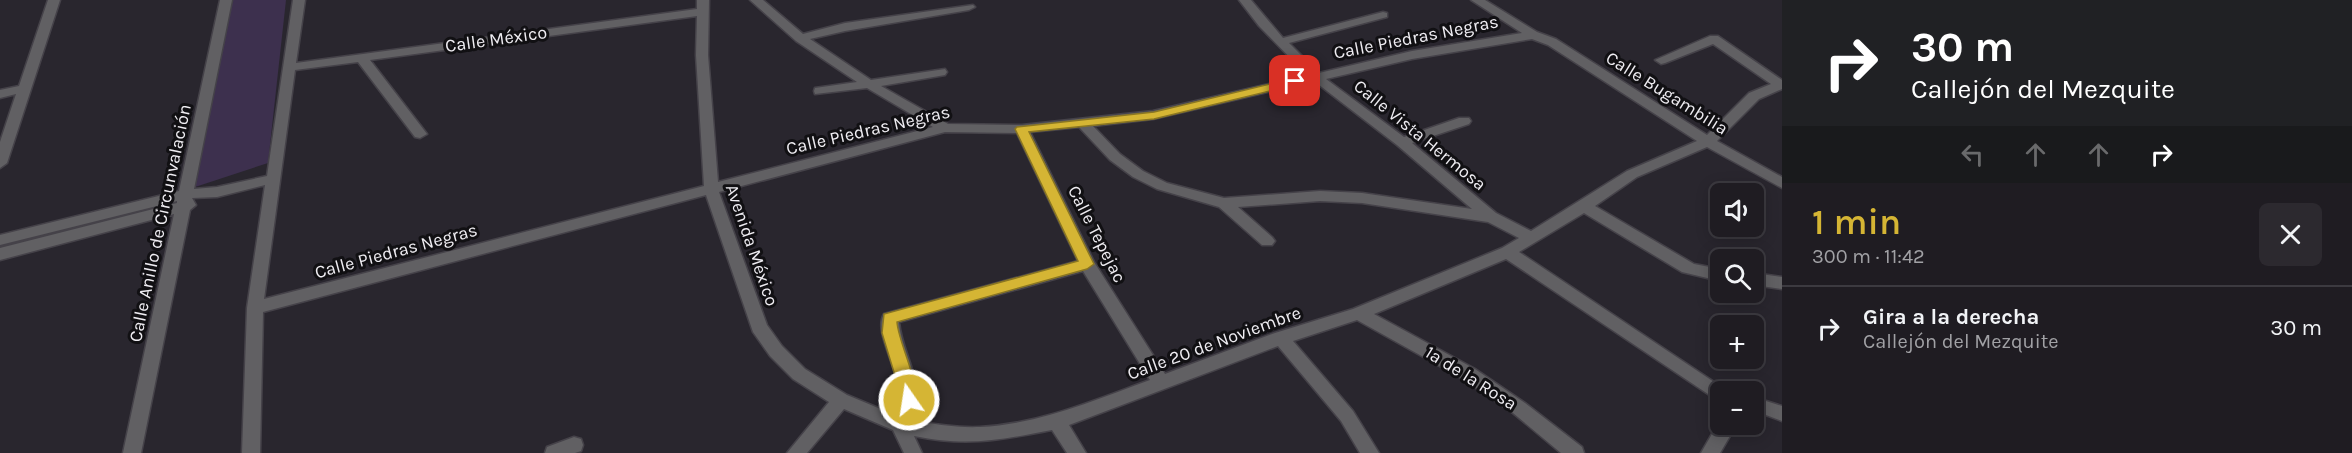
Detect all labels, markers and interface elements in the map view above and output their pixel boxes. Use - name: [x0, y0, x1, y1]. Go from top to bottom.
- street label: Calle Piedras Negras: [1332, 10, 1500, 64]
- street label: Calle México: [444, 21, 548, 57]
- text: 30 m: [1911, 22, 2014, 72]
- icon: right: [1812, 24, 1890, 102]
- street label: Calle Bugambilia: [1602, 47, 1732, 139]
- pin: [1269, 55, 1320, 106]
- icon: arrive: [1278, 64, 1311, 97]
- text: Callejón del Mezquite: [1911, 73, 2175, 105]
- street label: Calle Vista Hermosa: [1349, 75, 1491, 195]
- street label: Calle Piedras Negras: [784, 100, 952, 160]
- street label: Calle Anillo de Circunvalación: [124, 102, 196, 344]
- icon: left: [1956, 138, 1989, 171]
- icon: ahead: [2019, 138, 2052, 171]
- icon: ahead: [2082, 138, 2115, 171]
- icon: right: [2145, 138, 2178, 171]
- street label: Avenida México: [721, 181, 783, 309]
- street label: Calle Tepejac: [1063, 182, 1131, 286]
- map controls: [1710, 183, 1764, 435]
- button: sound: [1710, 183, 1764, 237]
- text: 1 min: [1812, 201, 1901, 243]
- button: close: [2259, 203, 2322, 266]
- street label: Calle Piedras Negras: [312, 219, 480, 283]
- text: 300 m · 11:42: [1812, 245, 1925, 268]
- button: search: [1710, 249, 1764, 303]
- street label: Calle 20 de Noviembre: [1124, 301, 1304, 385]
- text: Gira a la derecha: [1863, 304, 2039, 330]
- icon: right: [1812, 312, 1845, 345]
- button: +: [1710, 315, 1764, 369]
- text: 30 m: [2270, 315, 2322, 341]
- text: Callejón del Mezquite: [1863, 330, 2058, 353]
- street label: 1ª de la Rosa: [1421, 341, 1521, 415]
- position arrow: [877, 368, 941, 432]
- button: −: [1710, 381, 1764, 435]

